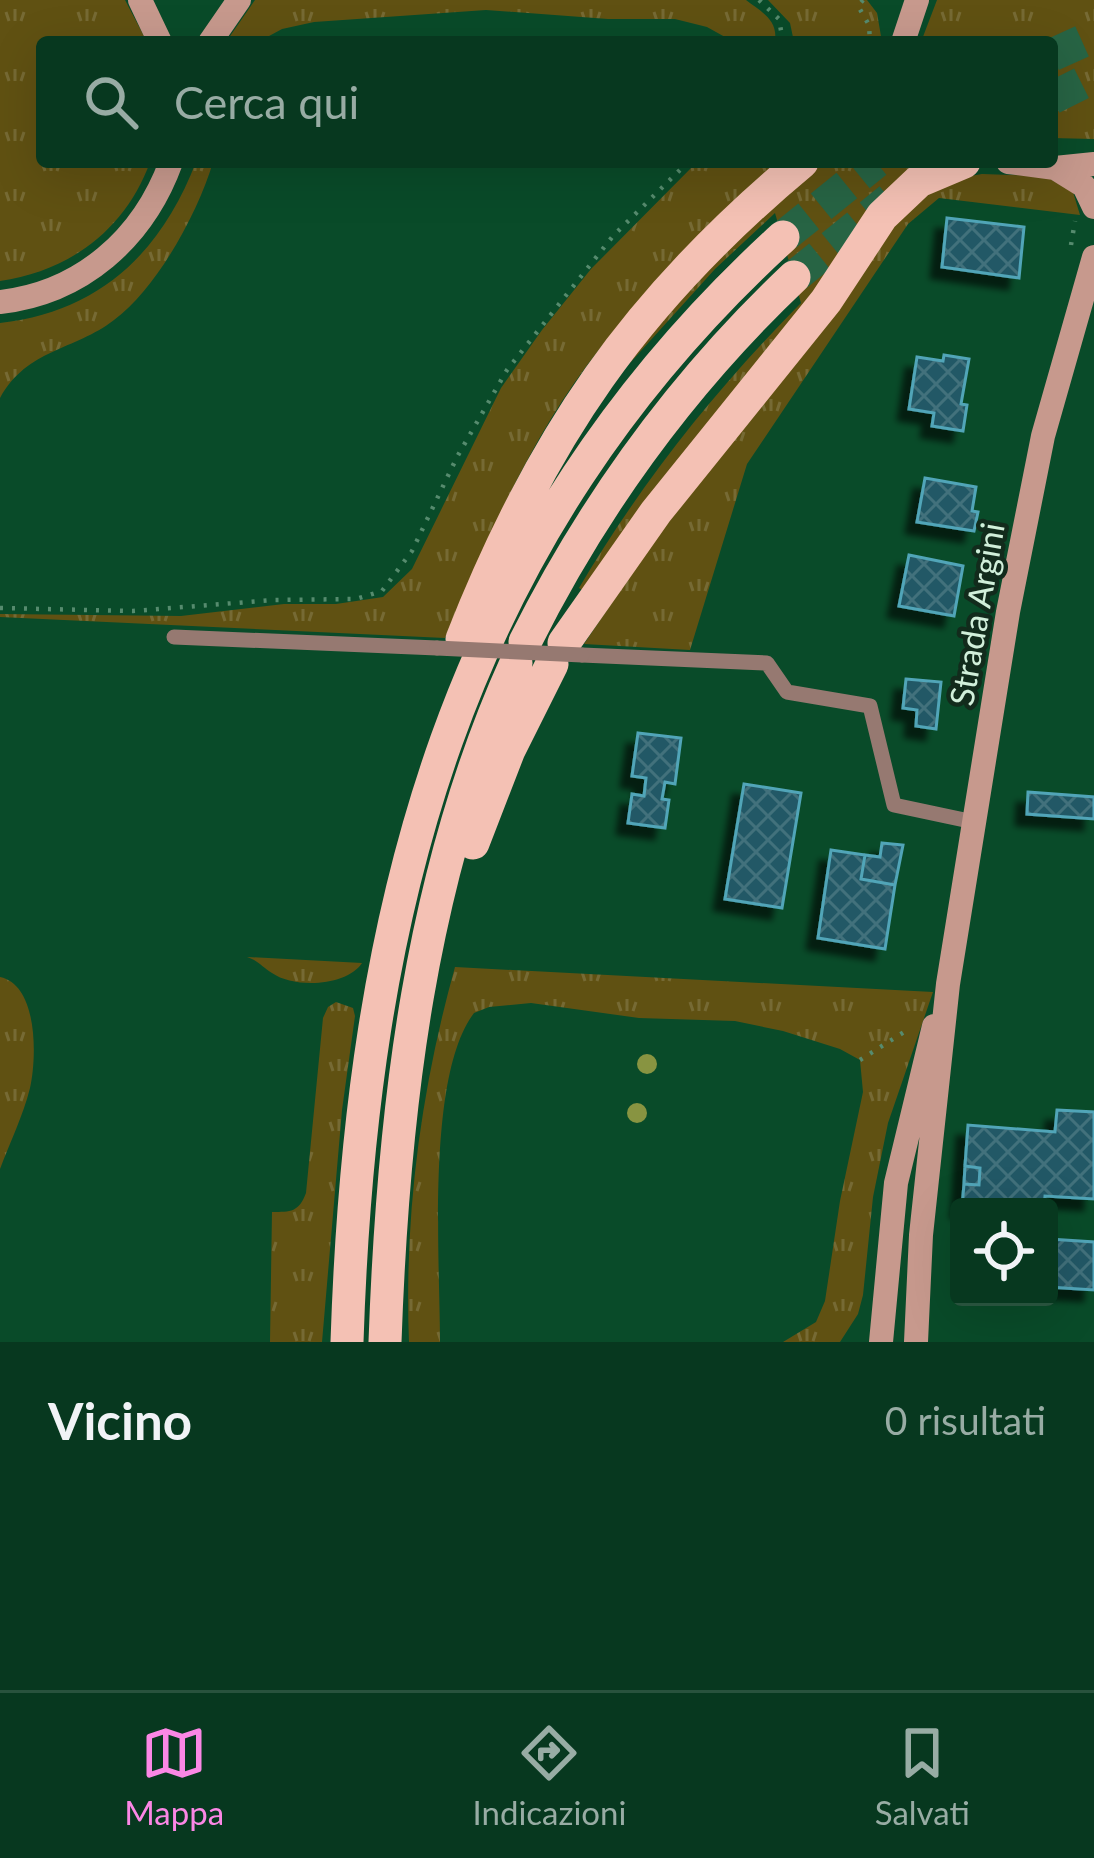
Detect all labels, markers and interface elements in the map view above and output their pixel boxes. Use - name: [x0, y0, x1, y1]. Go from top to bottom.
- search box: [36, 36, 1058, 168]
- icon: search: [78, 69, 144, 135]
- text: Cerca qui: [174, 75, 359, 129]
- street label: Strada Argini: [940, 520, 1012, 708]
- map controls: [950, 1198, 1058, 1306]
- button: locate: [950, 1198, 1058, 1306]
- text: Vicino: [48, 1390, 192, 1451]
- text: 0 risultati: [885, 1397, 1046, 1443]
- tab: Mappa: [124, 1720, 224, 1832]
- tab: Indicazioni: [473, 1720, 626, 1832]
- tab: Salvati: [875, 1720, 970, 1832]

